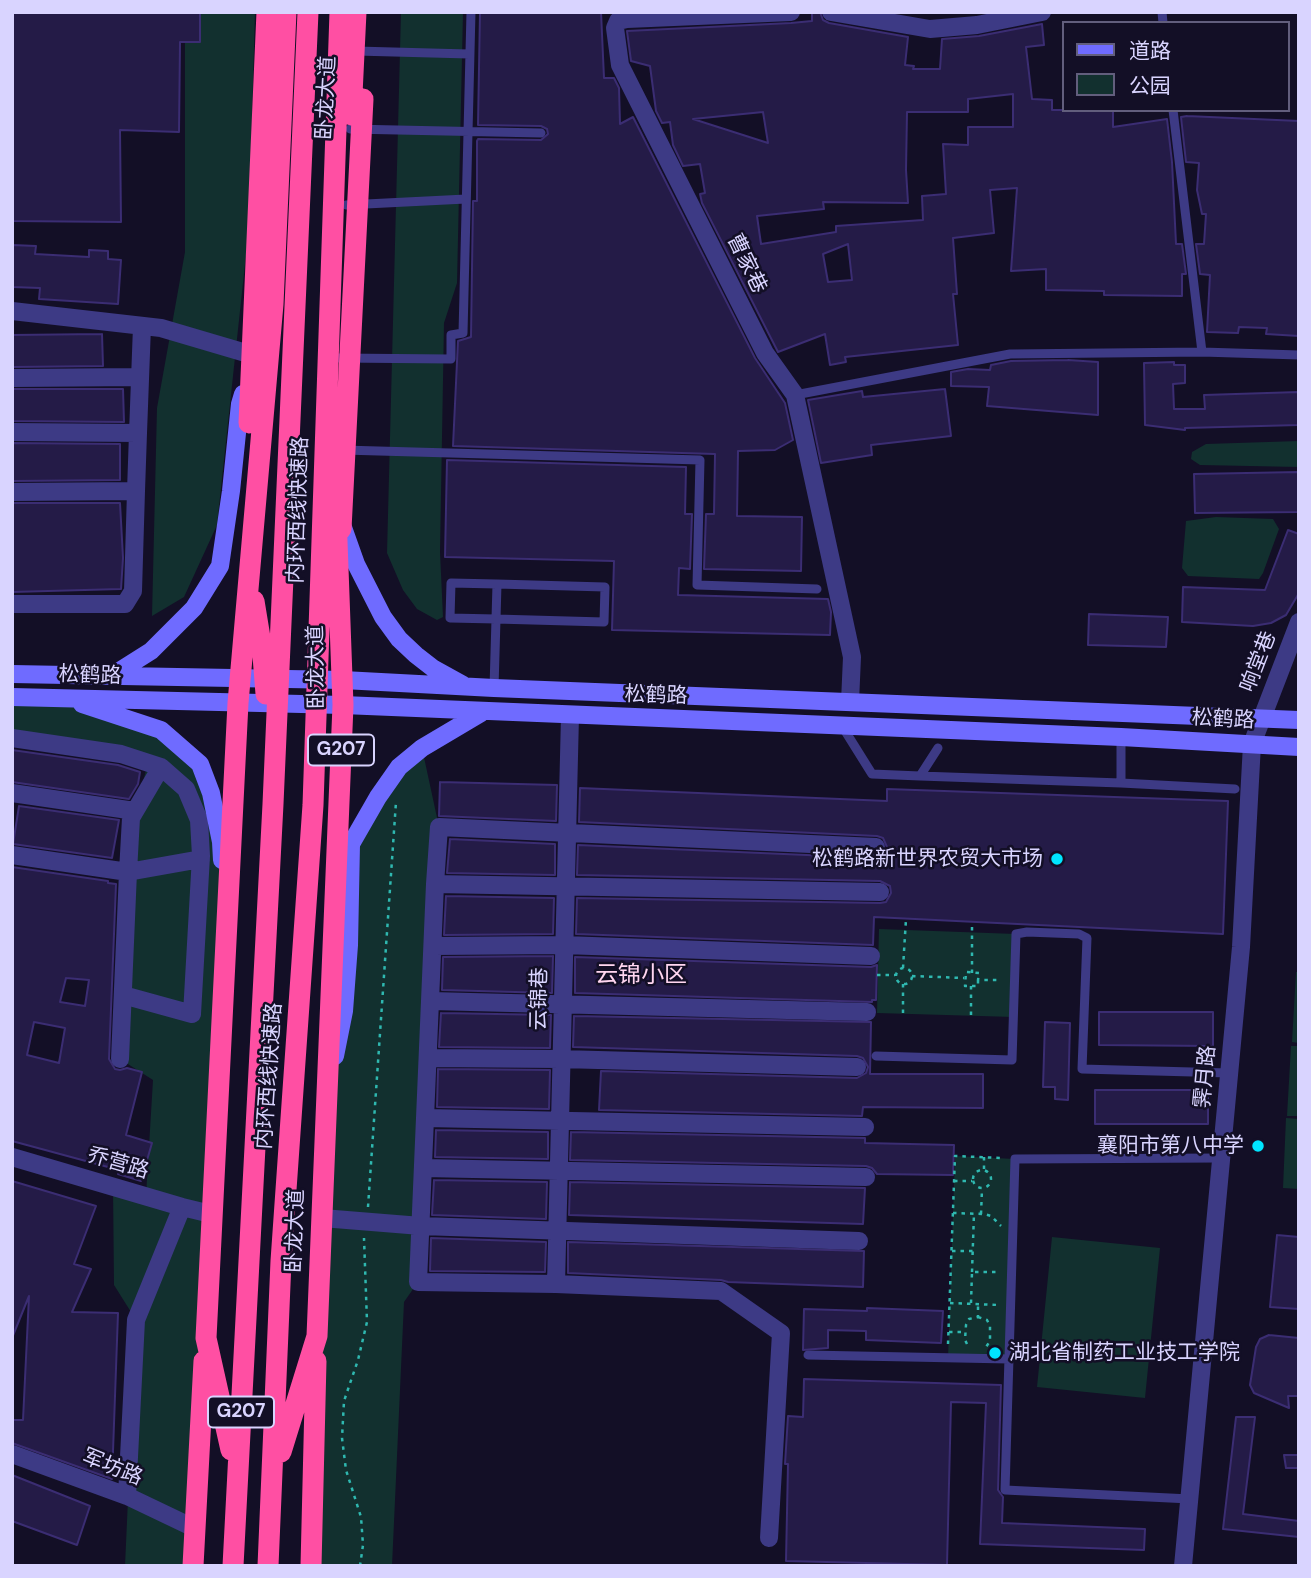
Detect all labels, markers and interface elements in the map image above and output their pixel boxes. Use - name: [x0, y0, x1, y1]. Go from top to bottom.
- legend: [1062, 21, 1290, 112]
- text: 道路: [1129, 37, 1171, 65]
- street label: 卧龙大道: [312, 55, 342, 141]
- text: 公园: [1129, 72, 1171, 100]
- street label: 曹家巷: [721, 230, 771, 298]
- street label: 内环西线快速路: [284, 436, 314, 584]
- street label: 卧龙大道: [304, 625, 330, 709]
- street label: 响堂巷: [1236, 628, 1282, 696]
- street label: 松鹤路: [58, 662, 122, 690]
- street label: 松鹤路: [624, 682, 688, 710]
- street label: 松鹤路: [1191, 706, 1255, 734]
- road number: G207: [308, 734, 374, 765]
- place label: 松鹤路新世界农贸大市场: [812, 846, 1043, 872]
- marker: 松鹤路新世界农贸大市场: [1049, 851, 1065, 867]
- district label: 云锦小区: [595, 962, 687, 990]
- street label: 云锦巷: [527, 967, 553, 1031]
- street label: 内环西线快速路: [252, 1002, 288, 1150]
- street label: 霁月路: [1191, 1045, 1221, 1109]
- place label: 襄阳市第八中学: [1097, 1133, 1244, 1159]
- marker: 襄阳市第八中学: [1250, 1138, 1266, 1154]
- street label: 乔营路: [84, 1143, 152, 1185]
- street label: 卧龙大道: [282, 1189, 310, 1273]
- place label: 湖北省制药工业技工学院: [1009, 1340, 1240, 1366]
- marker: 湖北省制药工业技工学院: [987, 1345, 1003, 1361]
- road number: G207: [208, 1396, 274, 1428]
- street label: 军坊路: [78, 1445, 146, 1491]

